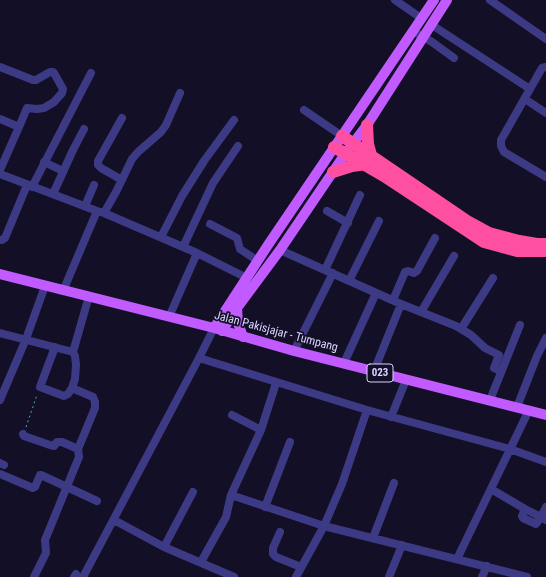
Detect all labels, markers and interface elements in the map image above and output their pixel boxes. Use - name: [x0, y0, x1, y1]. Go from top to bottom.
- street label: Jalan Pakisjajar - Tumpang: [213, 309, 339, 355]
- road number: 023: [367, 364, 393, 382]

